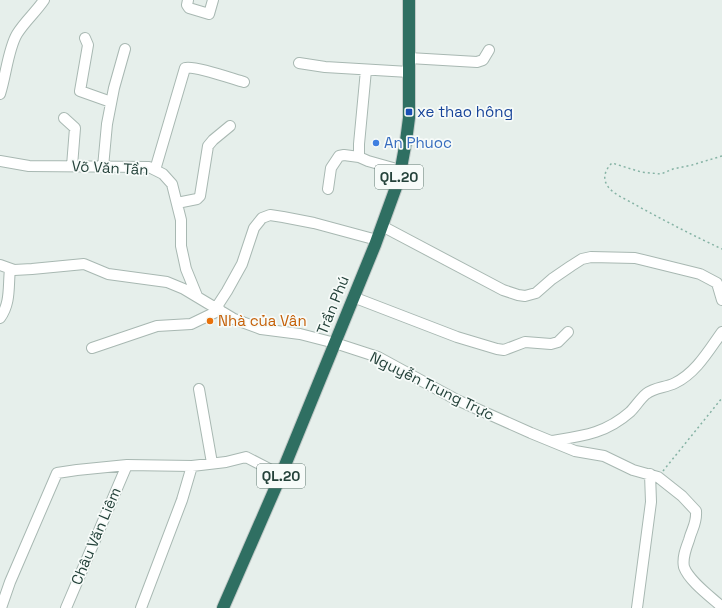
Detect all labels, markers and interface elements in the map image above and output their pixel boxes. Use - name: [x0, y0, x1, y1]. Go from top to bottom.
- place label: xe thao hông: [417, 102, 513, 121]
- marker: xe thao hông: [404, 107, 414, 117]
- place label: An Phuoc: [384, 133, 452, 152]
- marker: An Phuoc: [371, 138, 381, 148]
- street label: Võ Văn Tần: [71, 156, 149, 179]
- road number: QL.20: [375, 165, 423, 189]
- street label: Trần Phú: [312, 272, 353, 337]
- place label: Nhà của Vân: [218, 311, 307, 330]
- marker: Nhà của Vân: [205, 316, 215, 326]
- street label: Nguyễn Trung Trực: [367, 347, 498, 424]
- road number: QL.20: [257, 464, 305, 488]
- street label: Châu Văn Liêm: [66, 484, 125, 587]

